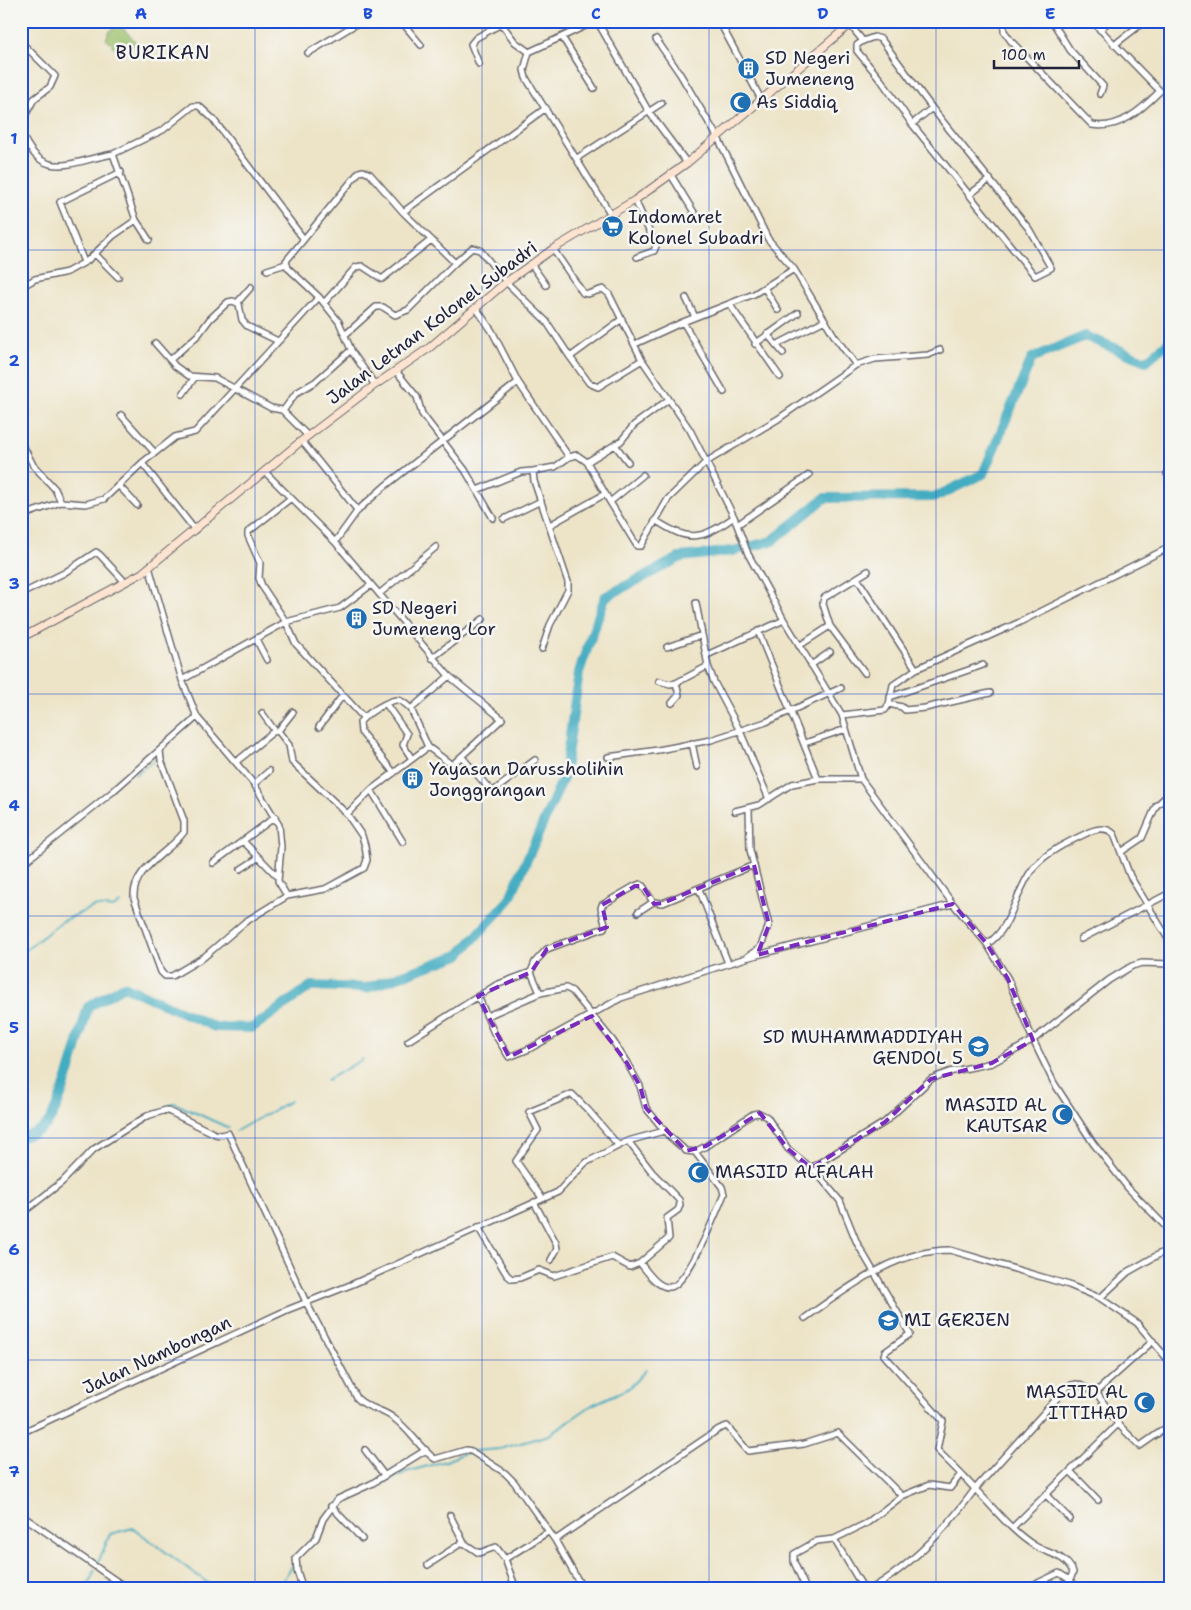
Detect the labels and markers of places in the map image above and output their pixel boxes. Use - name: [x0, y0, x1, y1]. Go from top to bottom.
- place label: SD Negeri Jumeneng: [765, 46, 854, 91]
- building icon: SD Negeri Jumeneng: [737, 56, 761, 80]
- mosque icon: As Siddiq: [728, 90, 752, 114]
- place label: As Siddiq: [756, 90, 838, 114]
- place label: Indomaret Kolonel Subadri: [628, 205, 764, 250]
- supermarket icon: Indomaret Kolonel Subadri: [600, 215, 624, 239]
- place label: SD Negeri Jumeneng Lor: [372, 596, 496, 641]
- building icon: SD Negeri Jumeneng Lor: [344, 606, 368, 630]
- place label: Yayasan Darussholihin Jonggrangan: [429, 757, 624, 802]
- building icon: Yayasan Darussholihin Jonggrangan: [401, 767, 425, 791]
- place label: SD MUHAMMADDIYAH GENDOL 5: [763, 1025, 963, 1070]
- school or university icon: SD MUHAMMADDIYAH GENDOL 5: [967, 1035, 991, 1059]
- place label: MASJID AL KAUTSAR: [945, 1093, 1047, 1138]
- mosque icon: MASJID AL KAUTSAR: [1051, 1103, 1075, 1127]
- mosque icon: MASJID ALFALAH: [687, 1160, 711, 1184]
- place label: MASJID ALFALAH: [715, 1160, 874, 1184]
- school or university icon: MI GERJEN: [876, 1308, 900, 1332]
- place label: MI GERJEN: [904, 1308, 1010, 1332]
- place label: MASJID AL ITTIHAD: [1026, 1380, 1128, 1425]
- mosque icon: MASJID AL ITTIHAD: [1132, 1390, 1156, 1414]

